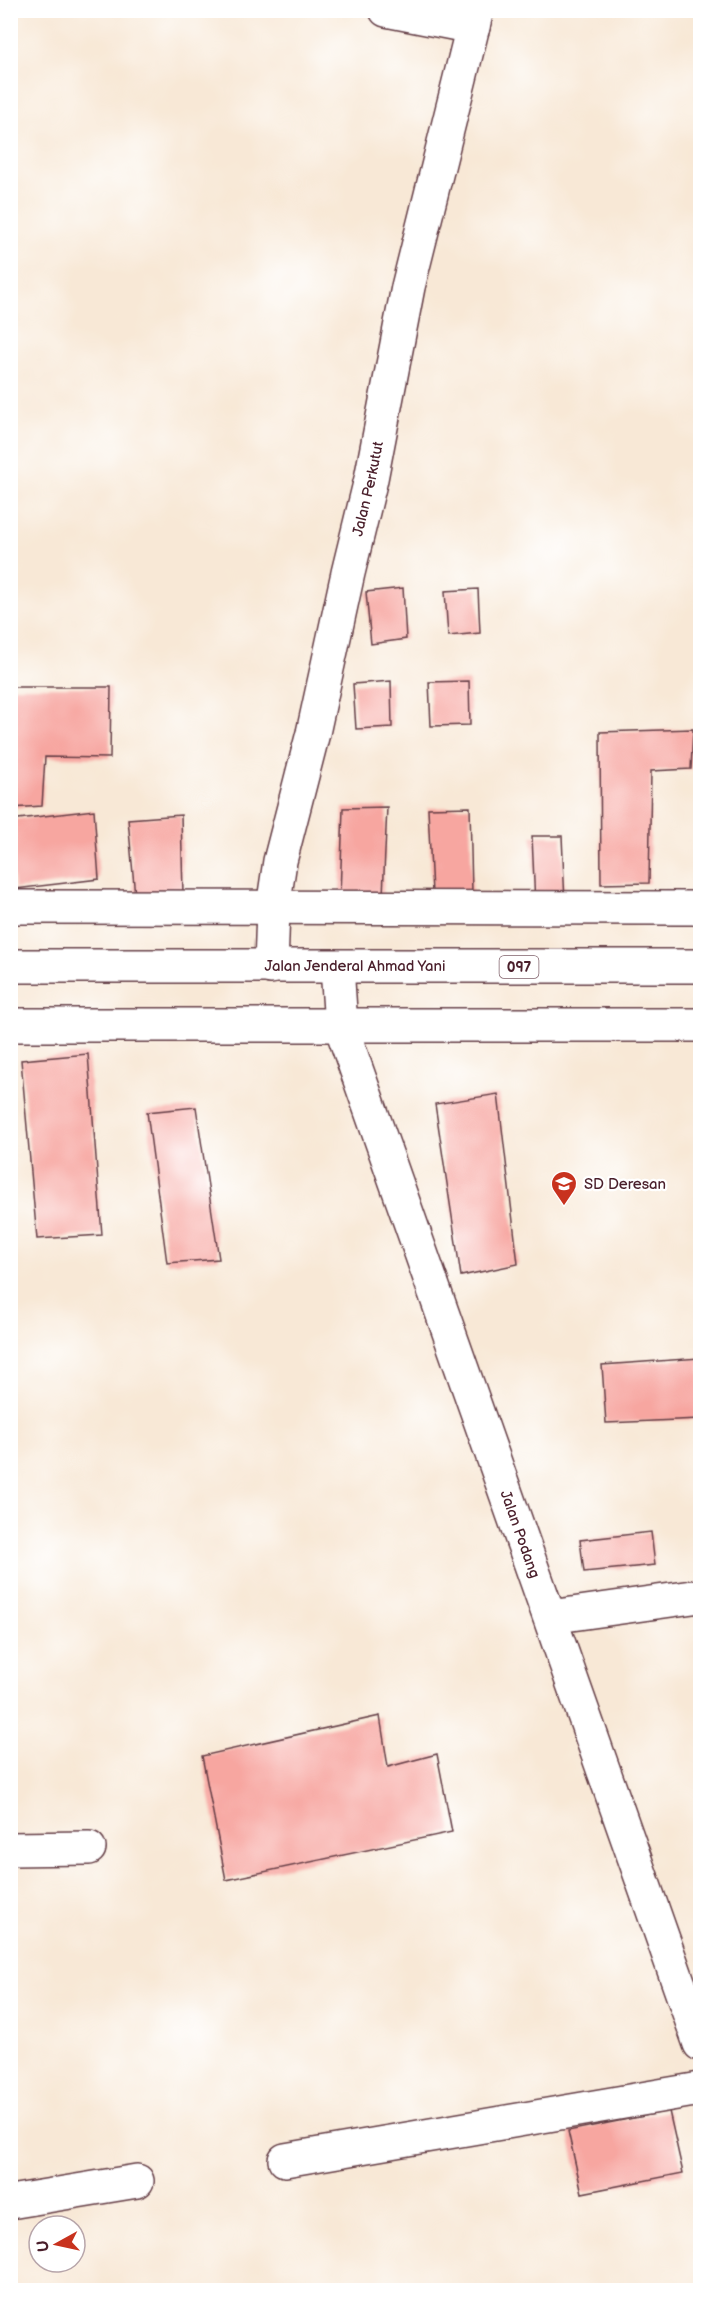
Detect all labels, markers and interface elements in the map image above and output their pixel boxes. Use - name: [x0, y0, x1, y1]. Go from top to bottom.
- street label: Jalan Perkutut: [348, 440, 388, 538]
- road number: 097: [500, 956, 538, 978]
- street label: Jalan Jenderal Ahmad Yani: [264, 957, 446, 976]
- school or university icon: SD Deresan: [549, 1169, 579, 1207]
- place label: SD Deresan: [584, 1175, 666, 1194]
- street label: Jalan Podang: [495, 1488, 544, 1581]
- north arrow: [27, 2214, 87, 2274]
- text: U: [33, 2239, 54, 2253]

